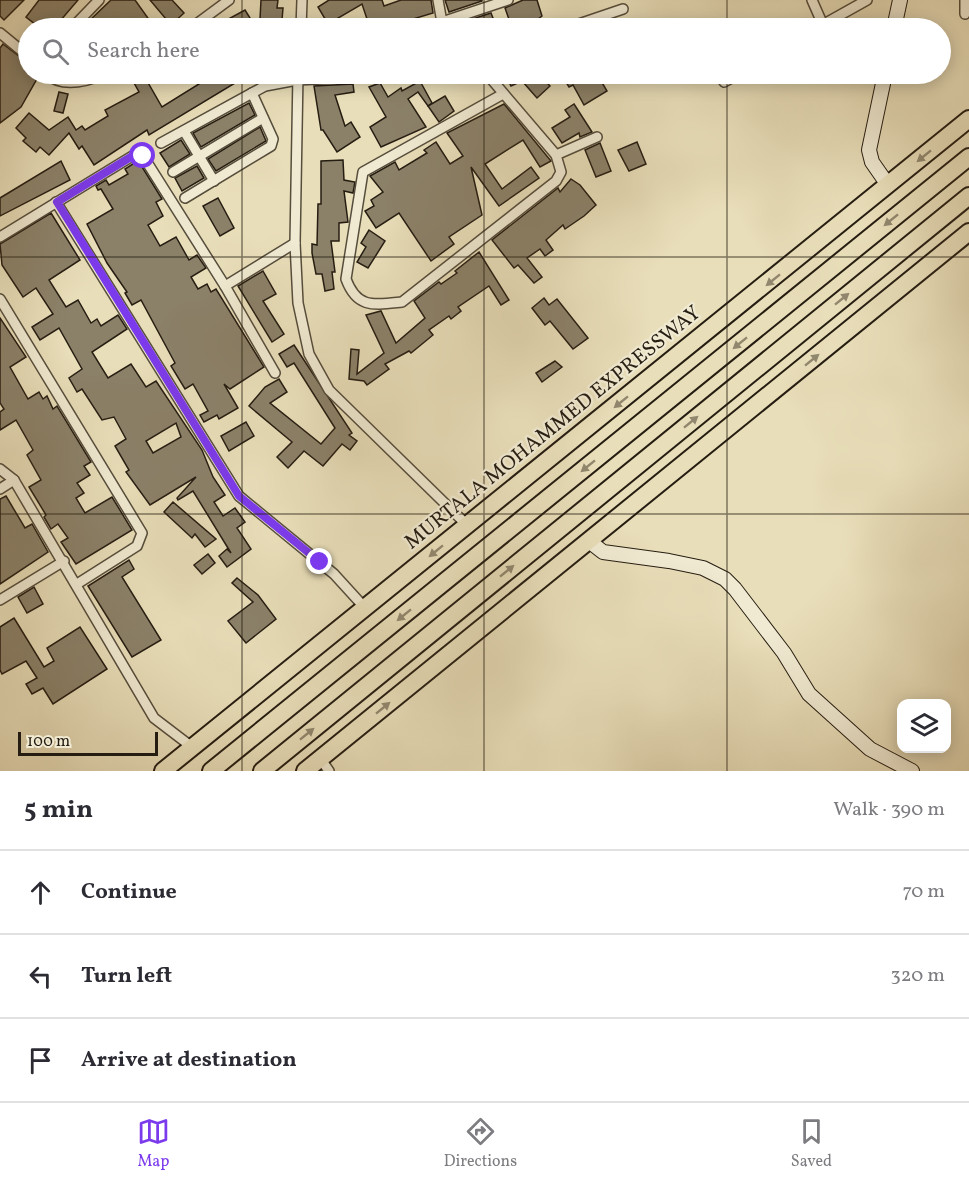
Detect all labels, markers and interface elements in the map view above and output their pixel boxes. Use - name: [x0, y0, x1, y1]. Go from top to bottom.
- search box: [18, 18, 951, 84]
- icon: search: [39, 35, 72, 68]
- text: Search here: [87, 36, 200, 67]
- route start: [129, 142, 155, 168]
- one-way arrow: [916, 150, 932, 163]
- one-way arrow: [883, 214, 899, 227]
- one-way arrow: [765, 273, 781, 286]
- one-way arrow: [835, 293, 850, 306]
- street label: MURTALA MOHAMMED EXPRESSWAY: [399, 299, 707, 557]
- one-way arrow: [732, 336, 747, 349]
- one-way arrow: [804, 354, 820, 367]
- one-way arrow: [613, 396, 629, 409]
- one-way arrow: [683, 415, 699, 428]
- one-way arrow: [580, 459, 596, 472]
- one-way arrow: [428, 544, 444, 557]
- route end: [306, 548, 332, 574]
- one-way arrow: [499, 565, 514, 578]
- one-way arrow: [396, 608, 412, 621]
- map controls: [897, 699, 951, 753]
- button: layers: [897, 699, 951, 753]
- one-way arrow: [375, 702, 390, 715]
- one-way arrow: [299, 728, 314, 741]
- scale bar: [18, 729, 158, 756]
- text: 100 m: [27, 731, 70, 753]
- text: 5 min: [24, 792, 93, 828]
- text: Walk · 390 m: [833, 796, 945, 824]
- icon: ahead: [24, 876, 57, 909]
- text: Continue: [81, 877, 177, 908]
- text: 70 m: [902, 878, 945, 906]
- icon: left: [24, 960, 57, 993]
- text: Turn left: [81, 961, 172, 992]
- text: 320 m: [890, 962, 945, 990]
- icon: arrive: [24, 1044, 57, 1077]
- text: Arrive at destination: [81, 1045, 297, 1076]
- tab: Map: [137, 1115, 170, 1173]
- tab: Directions: [444, 1115, 517, 1173]
- tab: Saved: [791, 1115, 832, 1173]

